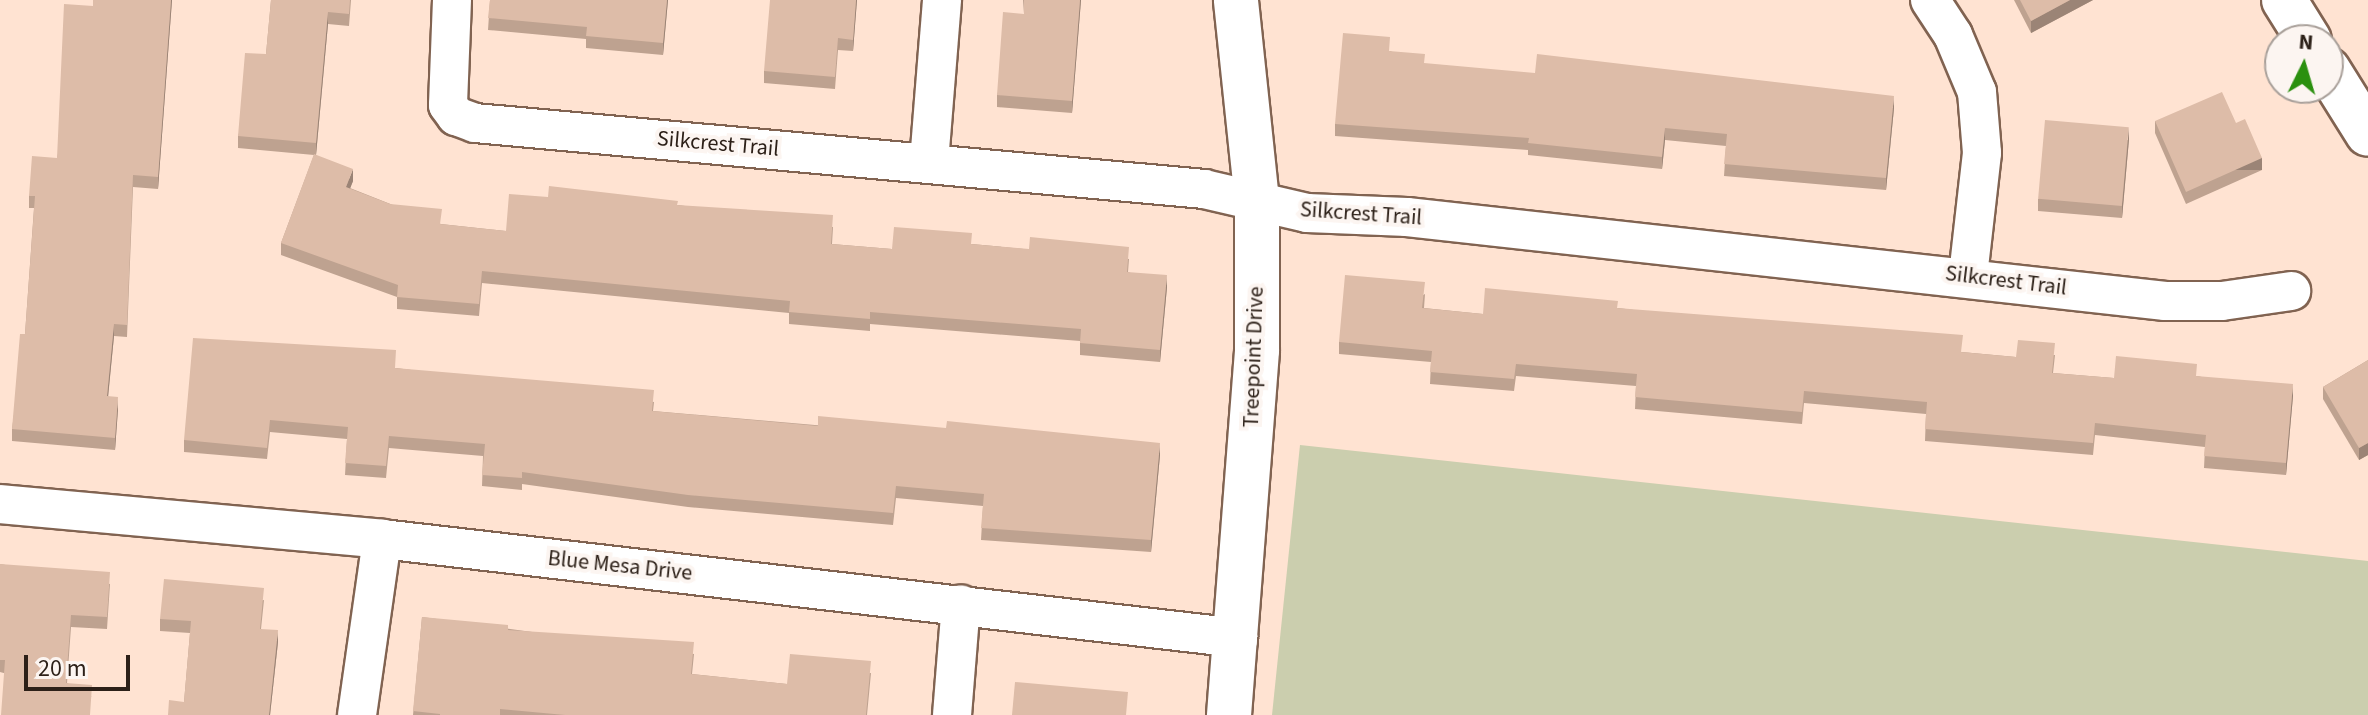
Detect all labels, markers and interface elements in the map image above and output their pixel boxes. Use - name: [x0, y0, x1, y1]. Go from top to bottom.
- north arrow: [2264, 24, 2344, 104]
- text: N: [2297, 26, 2315, 59]
- street label: Silkcrest Trail: [656, 126, 780, 162]
- street label: Silkcrest Trail: [1299, 197, 1423, 231]
- street label: Silkcrest Trail: [1944, 260, 2068, 302]
- street label: Treepoint Drive: [1238, 286, 1270, 428]
- street label: Blue Mesa Drive: [546, 545, 694, 587]
- scale bar: [28, 639, 134, 689]
- text: 20 m: [38, 651, 87, 686]

